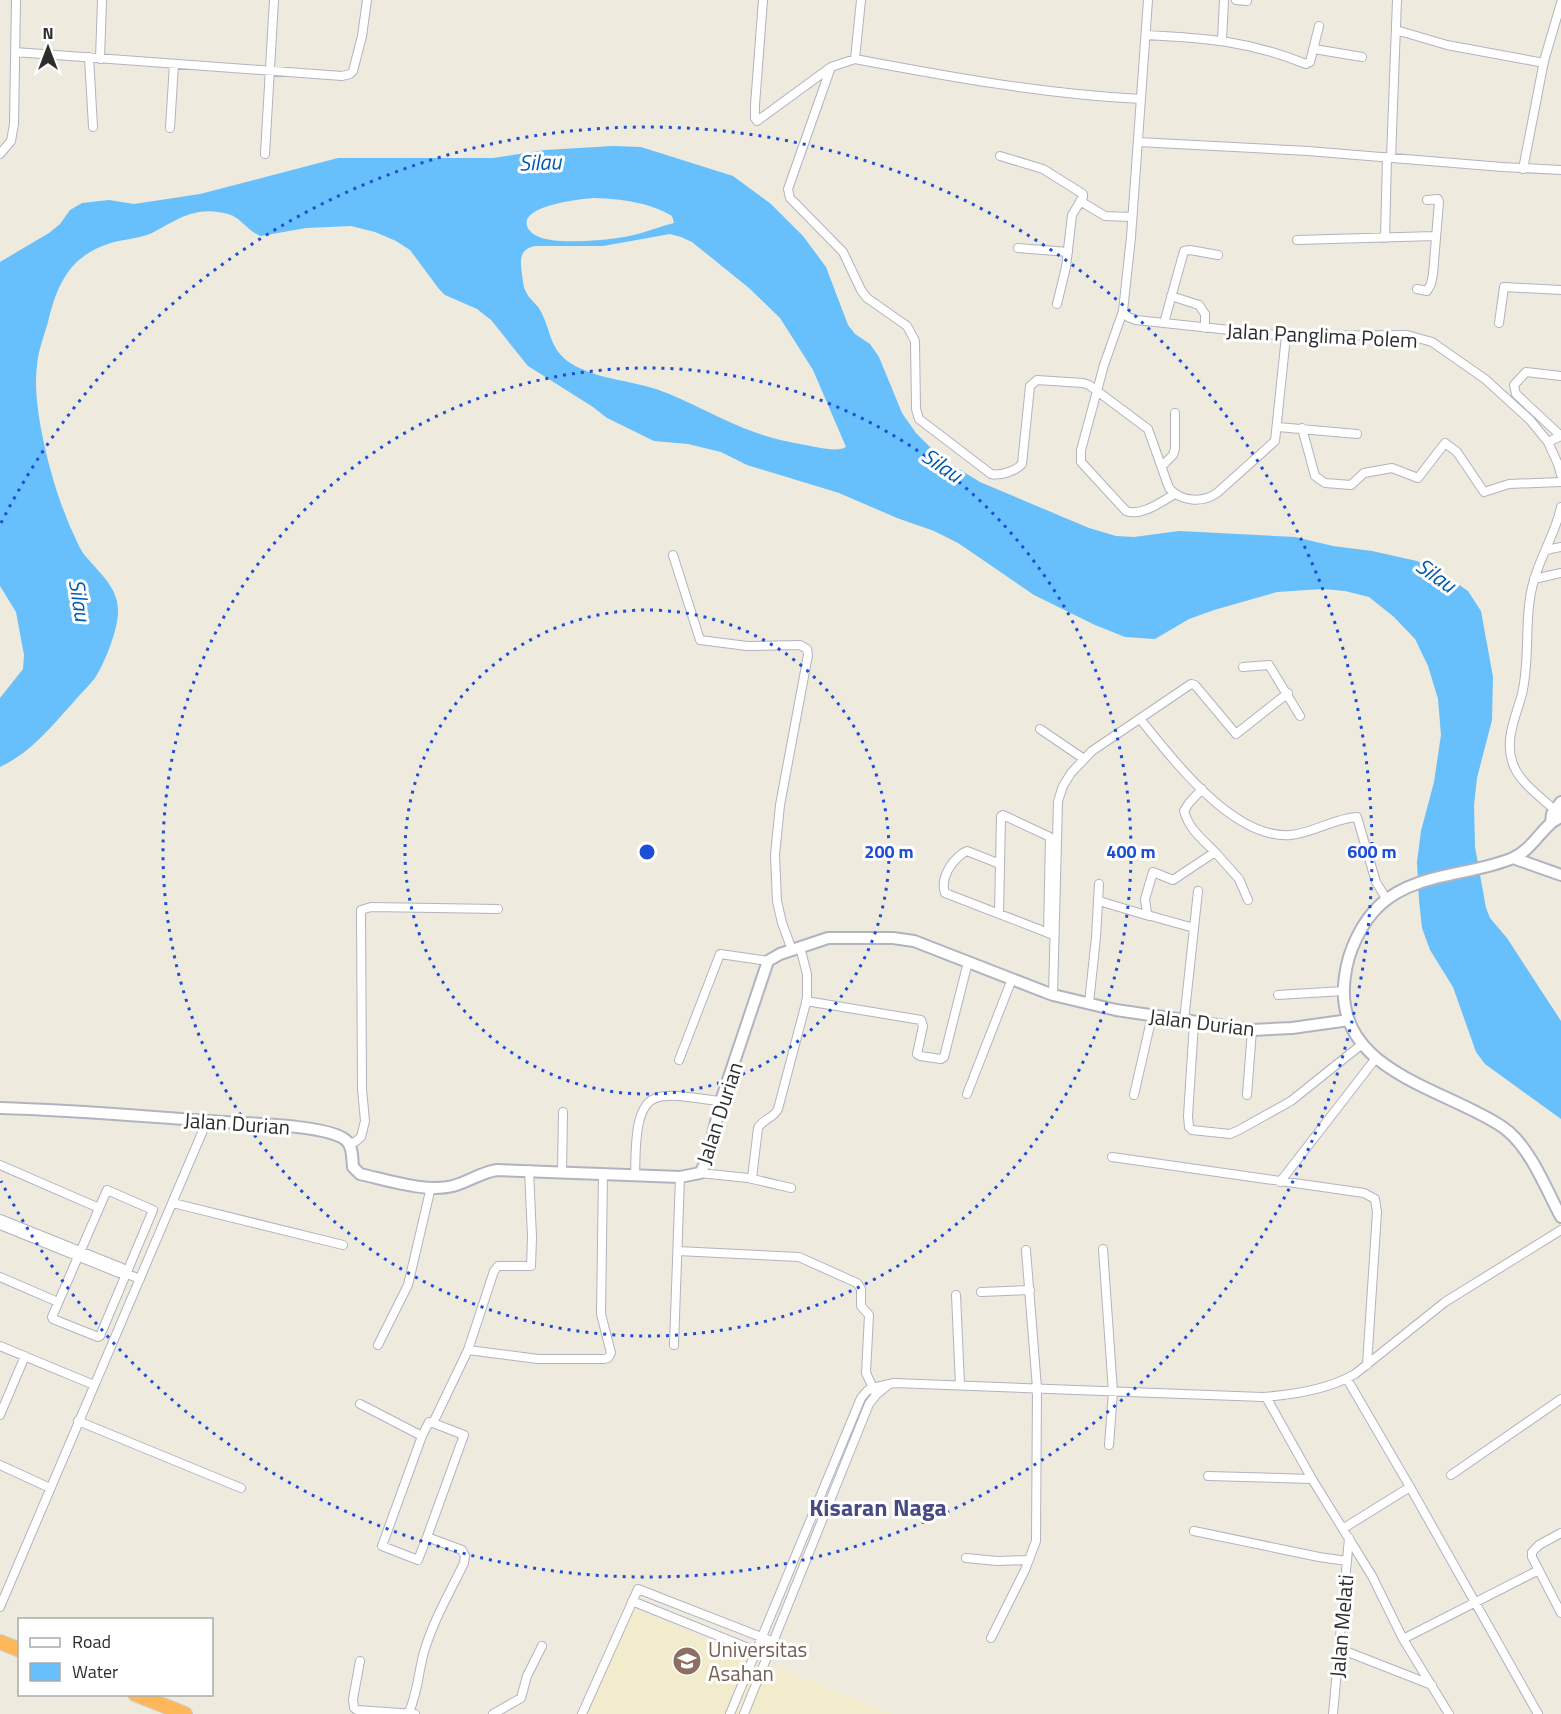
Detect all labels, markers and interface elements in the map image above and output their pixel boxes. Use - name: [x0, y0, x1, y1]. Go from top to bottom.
- north arrow: [18, 18, 78, 78]
- text: N: [42, 21, 54, 45]
- water label: Silau: [518, 144, 564, 180]
- street label: Jalan Panglima Polem: [1226, 314, 1418, 356]
- water label: Silau: [915, 439, 971, 492]
- water label: Silau: [1409, 549, 1465, 602]
- water label: Silau: [60, 576, 100, 626]
- text: 200 m: [864, 838, 914, 865]
- text: 400 m: [1106, 838, 1156, 865]
- text: 600 m: [1347, 838, 1397, 865]
- centre of rings: [637, 842, 657, 862]
- street label: Jalan Durian: [1147, 1000, 1257, 1044]
- street label: Jalan Durian: [687, 1058, 751, 1168]
- street label: Jalan Durian: [183, 1103, 291, 1143]
- district label: Kisaran Naga: [809, 1489, 947, 1525]
- street label: Jalan Melati: [1321, 1573, 1361, 1679]
- legend: [18, 1618, 213, 1696]
- text: Road: [72, 1628, 111, 1655]
- place label: Universitas Asahan: [708, 1633, 807, 1689]
- school or university icon: Universitas Asahan: [671, 1645, 703, 1677]
- text: Water: [72, 1658, 118, 1685]

